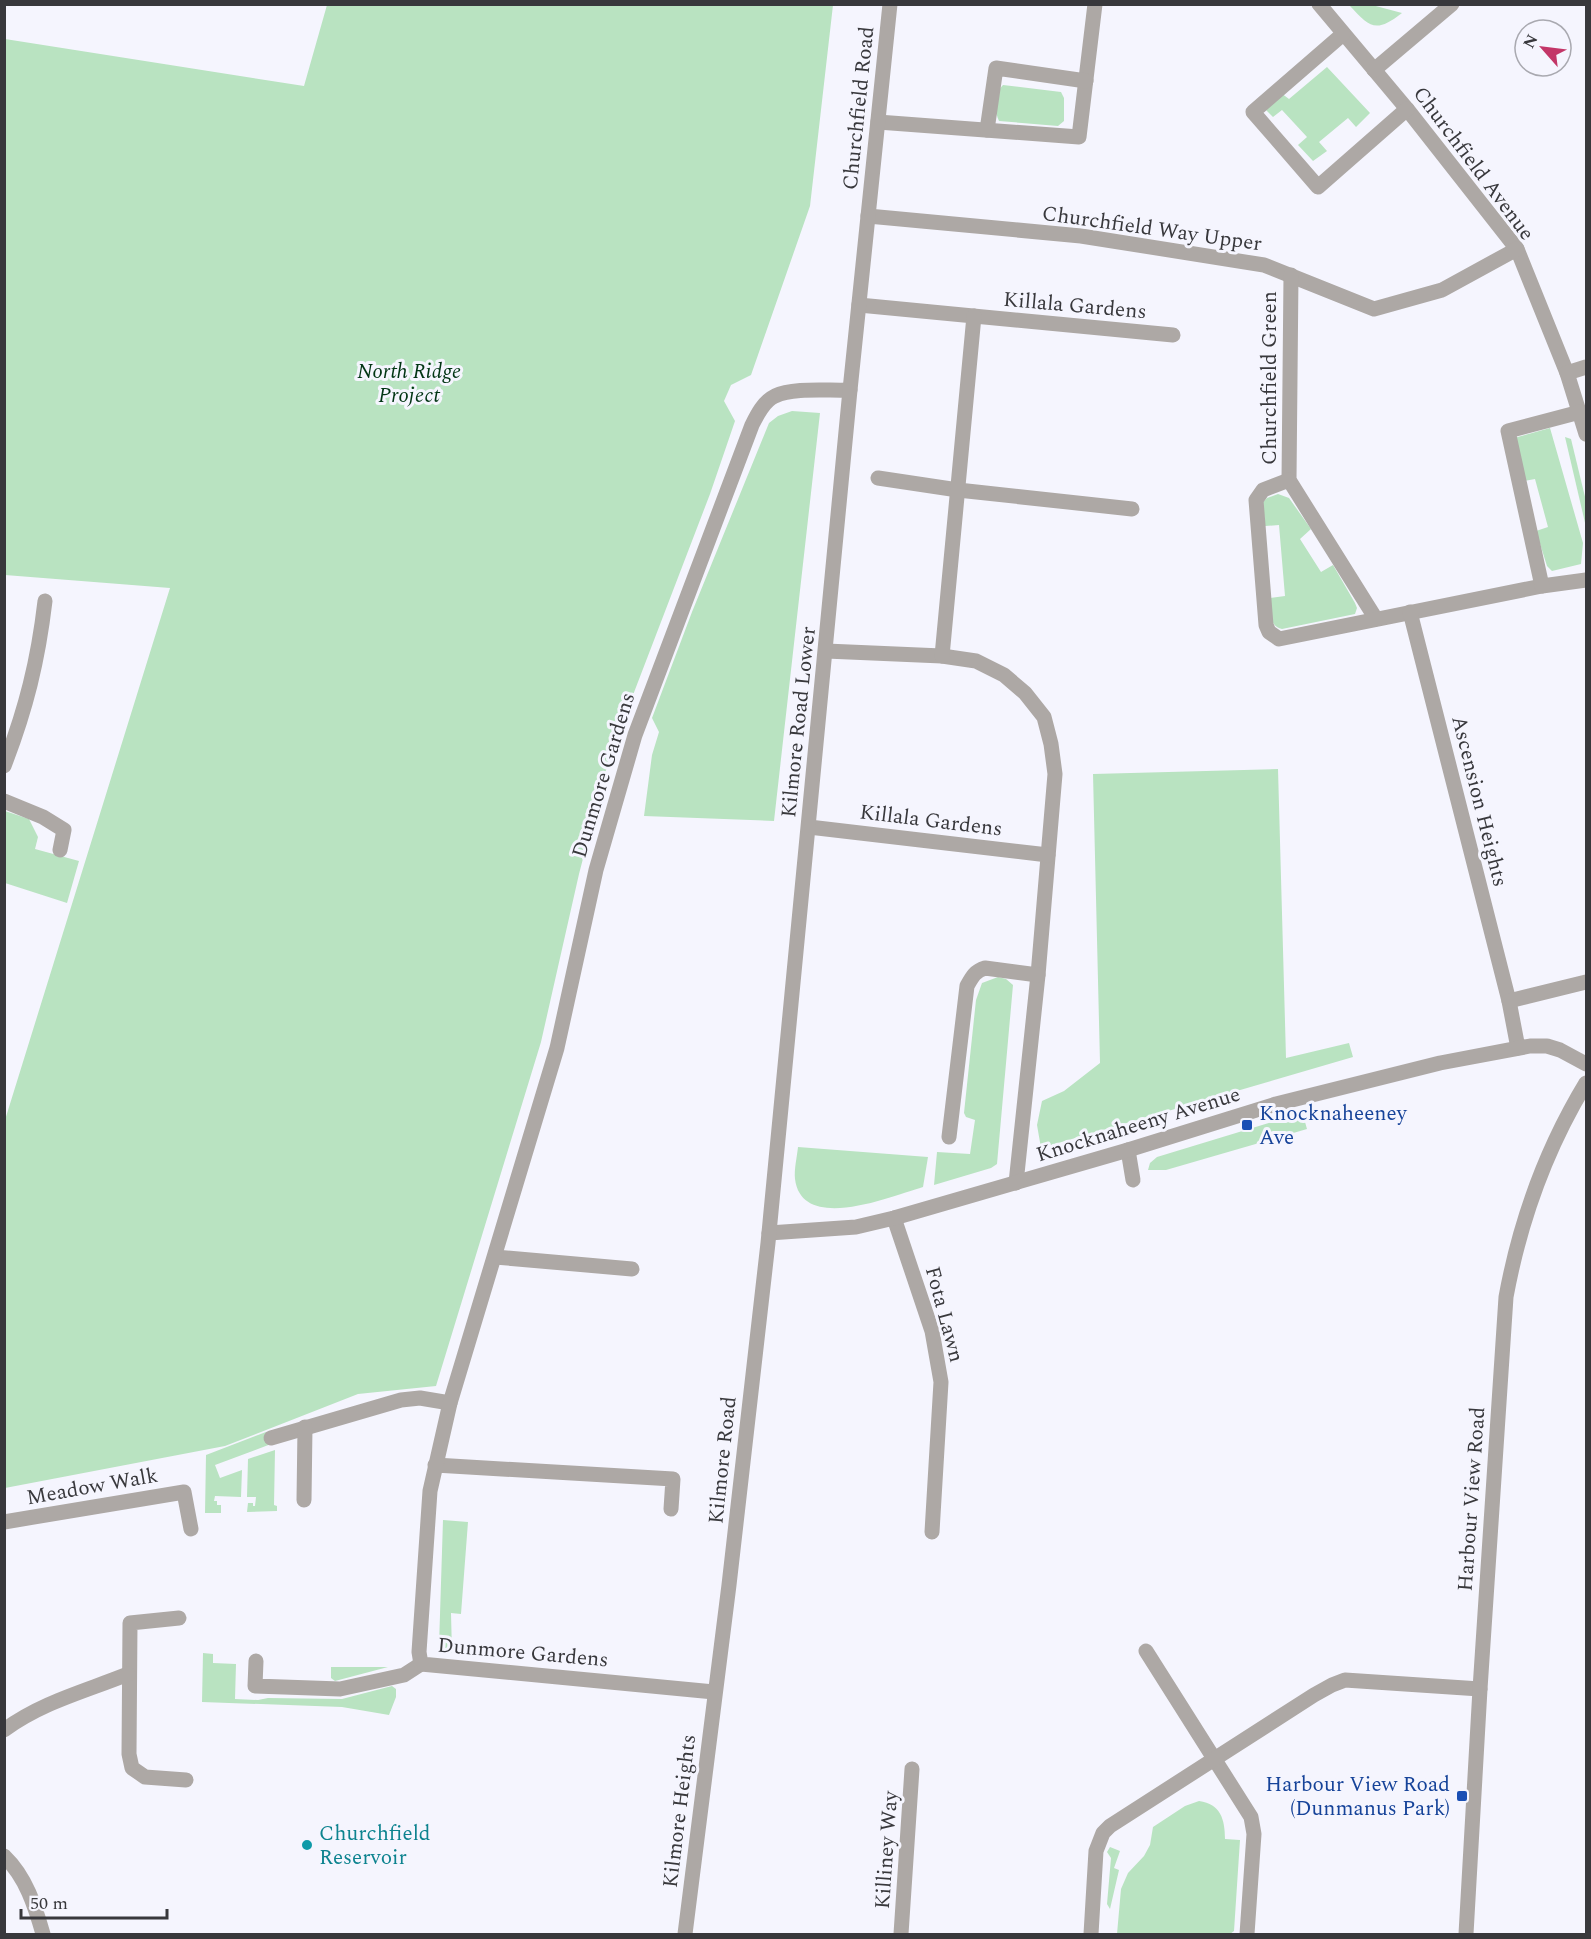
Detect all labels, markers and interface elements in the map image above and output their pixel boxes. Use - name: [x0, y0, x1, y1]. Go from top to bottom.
- north arrow: [1513, 18, 1573, 78]
- street label: Churchfield Road: [835, 25, 883, 191]
- text: N: [1517, 30, 1544, 53]
- street label: Churchfield Avenue: [1404, 80, 1542, 248]
- street label: Churchfield Way Upper: [1040, 198, 1264, 260]
- street label: Killala Gardens: [1002, 284, 1148, 328]
- street label: Churchfield Green: [1254, 291, 1286, 465]
- park label: North Ridge Project: [357, 356, 461, 412]
- street label: Kilmore Road Lower: [773, 625, 825, 819]
- street label: Dunmore Gardens: [564, 689, 644, 862]
- street label: Ascension Heights: [1442, 712, 1516, 890]
- street label: Killala Gardens: [858, 796, 1004, 846]
- street label: Knocknaheeny Avenue: [1032, 1079, 1244, 1171]
- place label: Knocknaheeney Ave: [1259, 1098, 1408, 1154]
- marker: Knocknaheeney Ave: [1240, 1118, 1254, 1132]
- street label: Fota Lawn: [916, 1263, 972, 1366]
- street label: Kilmore Road: [700, 1395, 746, 1525]
- street label: Harbour View Road: [1450, 1406, 1494, 1592]
- street label: Meadow Walk: [24, 1460, 161, 1514]
- street label: Dunmore Gardens: [436, 1630, 610, 1676]
- street label: Kilmore Heights: [655, 1732, 705, 1890]
- place label: Harbour View Road (Dunmanus Park): [1265, 1769, 1450, 1825]
- street label: Killiney Way: [867, 1789, 907, 1910]
- marker: Harbour View Road (Dunmanus Park): [1455, 1789, 1469, 1803]
- place label: Churchfield Reservoir: [319, 1818, 431, 1874]
- marker: Churchfield Reservoir: [300, 1838, 314, 1852]
- scale bar: [21, 1882, 166, 1920]
- text: 50 m: [30, 1890, 68, 1917]

